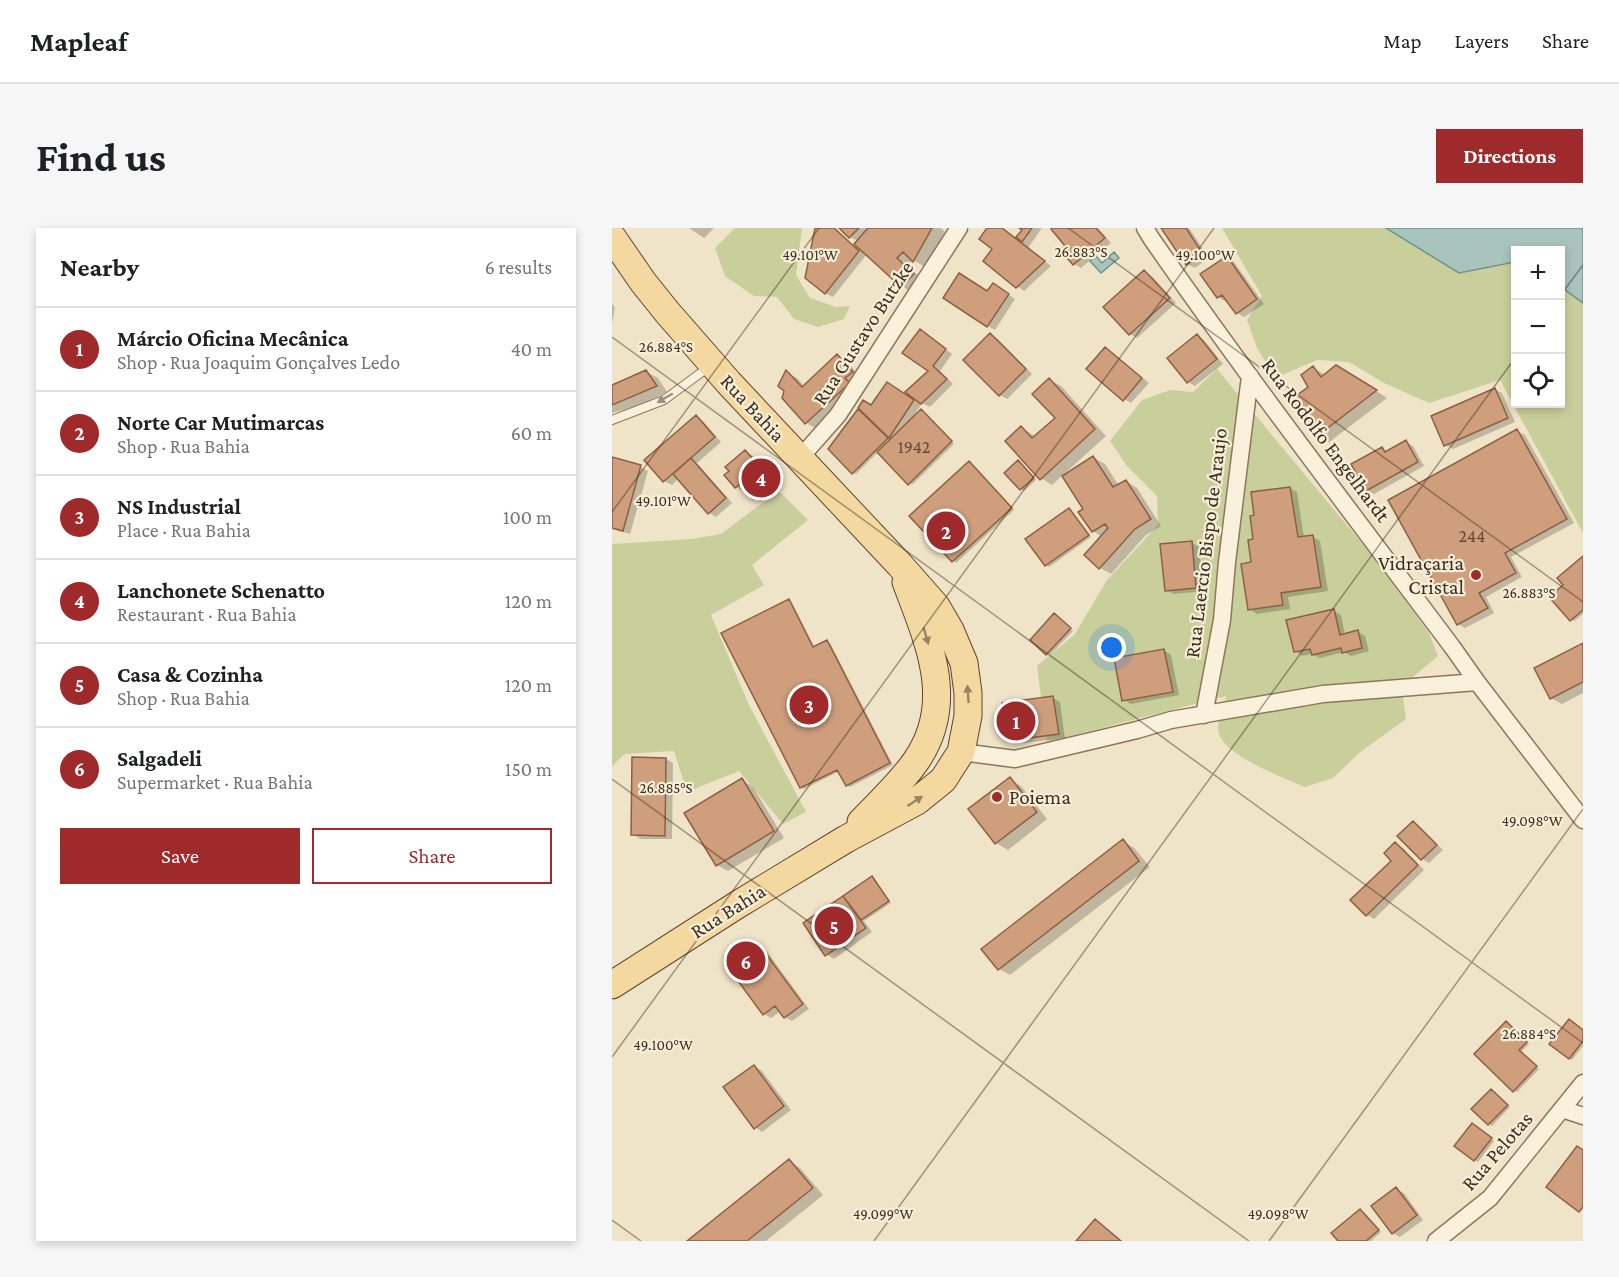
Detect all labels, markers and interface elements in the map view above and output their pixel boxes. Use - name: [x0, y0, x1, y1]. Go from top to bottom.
- text: Mapleaf: [30, 26, 127, 57]
- text: Map: [1383, 29, 1422, 53]
- text: Layers: [1455, 29, 1509, 53]
- text: Share: [1542, 29, 1589, 53]
- button: Directions: [1436, 129, 1583, 183]
- text: Find us: [36, 133, 166, 180]
- text: 26.883°S: [1054, 244, 1108, 260]
- map controls: [1511, 246, 1565, 408]
- button: +: [1511, 246, 1565, 300]
- text: 49.101°W: [782, 247, 838, 263]
- text: 49.100°W: [1175, 247, 1235, 263]
- text: Nearby: [60, 253, 139, 282]
- text: 6 results: [485, 256, 552, 278]
- street label: Rua Gustavo Butzke: [808, 257, 918, 409]
- button: −: [1511, 300, 1565, 354]
- text: Márcio Oficina Mecânica: [117, 326, 348, 351]
- text: 1: [76, 338, 83, 360]
- text: 40 m: [511, 338, 552, 360]
- text: 26.884°S: [639, 339, 693, 355]
- text: Shop · Rua Joaquim Gonçalves Ledo: [117, 351, 400, 373]
- street label: Rua Rodolfo Engelhardt: [1257, 353, 1396, 527]
- button: locate: [1511, 354, 1565, 408]
- street label: Rua Bahia: [716, 369, 791, 447]
- one-way arrow: [657, 392, 673, 403]
- text: Norte Car Mutimarcas: [117, 410, 324, 435]
- text: 2: [74, 422, 85, 444]
- text: 60 m: [511, 422, 552, 444]
- street label: Rua Laercio Bispo de Araujo: [1180, 427, 1232, 659]
- text: Shop · Rua Bahia: [117, 435, 250, 457]
- house number: 1942: [898, 437, 930, 457]
- pin: 4: [742, 456, 780, 500]
- text: 49.101°W: [635, 493, 691, 509]
- text: NS Industrial: [117, 494, 241, 519]
- text: 3: [75, 506, 84, 528]
- text: 100 m: [503, 506, 552, 528]
- pin: 2: [926, 508, 966, 554]
- text: Place · Rua Bahia: [117, 519, 251, 541]
- house number: 244: [1459, 526, 1485, 546]
- place label: Vidraçaria Cristal: [1378, 551, 1464, 599]
- marker: Vidraçaria Cristal: [1469, 568, 1483, 582]
- text: Lanchonete Schenatto: [117, 578, 325, 603]
- text: 26.883°S: [1502, 585, 1556, 601]
- text: 4: [74, 590, 85, 612]
- text: 120 m: [505, 590, 552, 612]
- text: Restaurant · Rua Bahia: [117, 603, 296, 625]
- one-way arrow: [921, 627, 931, 645]
- your location: [1097, 633, 1126, 662]
- text: Casa & Cozinha: [117, 662, 263, 687]
- text: 5: [75, 674, 84, 696]
- text: 120 m: [505, 674, 552, 696]
- pin: 3: [790, 682, 828, 728]
- one-way arrow: [963, 685, 972, 704]
- text: Shop · Rua Bahia: [117, 687, 250, 709]
- pin: 1: [996, 698, 1036, 744]
- text: Salgadeli: [117, 746, 202, 771]
- text: 6: [74, 758, 85, 780]
- text: 150 m: [505, 758, 552, 780]
- text: Supermarket · Rua Bahia: [117, 771, 313, 793]
- text: 26.885°S: [639, 780, 693, 796]
- place label: Poiema: [1009, 785, 1071, 809]
- marker: Poiema: [990, 790, 1004, 804]
- one-way arrow: [907, 795, 923, 806]
- text: 49.098°W: [1501, 813, 1563, 829]
- button: Save: [60, 828, 300, 884]
- button: Share: [312, 828, 552, 884]
- street label: Rua Bahia: [686, 878, 770, 943]
- pin: 5: [814, 904, 854, 948]
- pin: 6: [726, 938, 766, 984]
- text: 26.884°S: [1502, 1026, 1556, 1042]
- text: 49.100°W: [633, 1037, 693, 1053]
- street label: Rua Pelotas: [1456, 1107, 1538, 1195]
- text: 49.099°W: [853, 1206, 914, 1222]
- text: 49.098°W: [1247, 1206, 1309, 1222]

